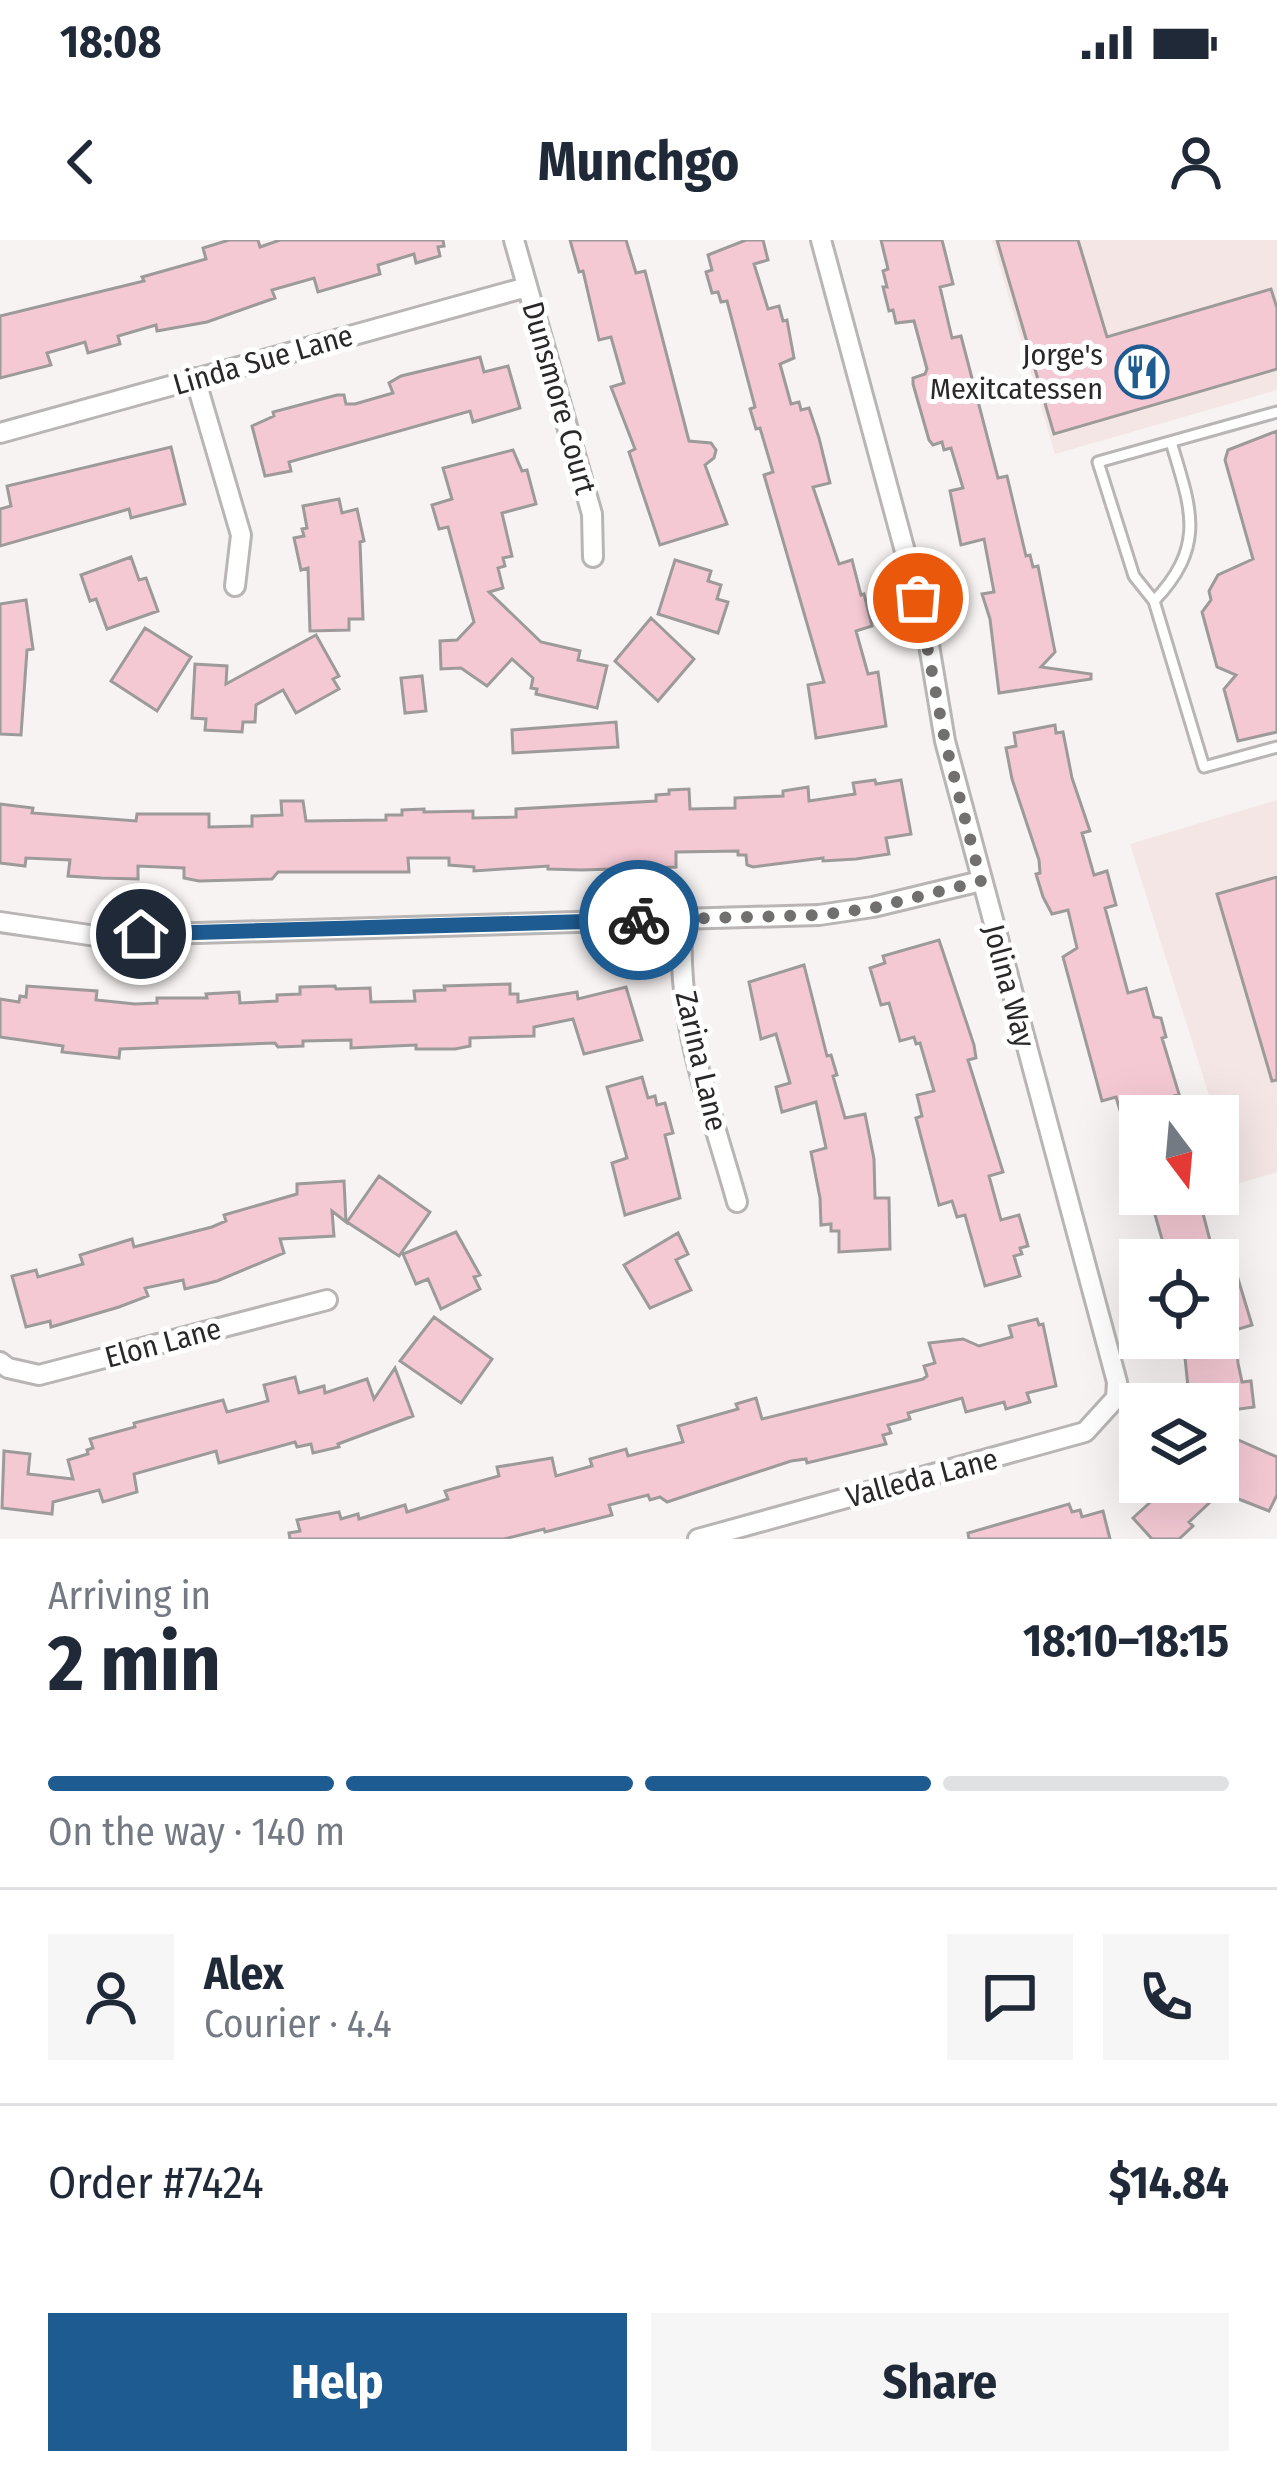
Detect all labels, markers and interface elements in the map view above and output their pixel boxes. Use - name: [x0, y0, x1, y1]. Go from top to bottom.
- text: 18:08: [60, 15, 161, 69]
- icon: back: [48, 129, 114, 195]
- icon: person: [1163, 129, 1229, 195]
- text: Munchgo: [538, 130, 739, 194]
- street label: Dunsmore Court: [514, 298, 604, 499]
- street label: Linda Sue Lane: [169, 317, 357, 403]
- place label: Jorge's Mexitcatessen: [930, 337, 1103, 407]
- restaurant icon: Jorge's Mexitcatessen: [1114, 344, 1170, 400]
- pin: [867, 547, 969, 649]
- icon: bag: [885, 565, 951, 631]
- courier: [579, 860, 699, 980]
- pin: [90, 883, 192, 985]
- icon: bike: [606, 887, 672, 953]
- icon: home: [108, 901, 174, 967]
- street label: Jolina Way: [975, 920, 1043, 1052]
- street label: Zarina Lane: [667, 988, 735, 1134]
- north arrow: [1119, 1095, 1239, 1215]
- map controls: [1119, 1095, 1239, 1503]
- button: locate: [1119, 1239, 1239, 1359]
- street label: Elon Lane: [101, 1310, 225, 1376]
- button: layers: [1119, 1383, 1239, 1503]
- street label: Valleda Lane: [842, 1441, 1002, 1515]
- text: Arriving in: [48, 1573, 211, 1619]
- text: 18:10–18:15: [1023, 1614, 1229, 1668]
- text: 2 min: [48, 1617, 221, 1711]
- text: On the way · 140 m: [48, 1809, 345, 1855]
- button: person: [48, 1934, 174, 2060]
- button: chat: [947, 1934, 1073, 2060]
- button: phone: [1103, 1934, 1229, 2060]
- text: Alex: [204, 1947, 284, 2001]
- text: Courier · 4.4: [204, 2001, 392, 2047]
- text: Order #7424: [48, 2156, 263, 2210]
- text: $14.84: [1109, 2156, 1229, 2210]
- button: Help: [48, 2313, 627, 2451]
- button: Share: [651, 2313, 1229, 2451]

